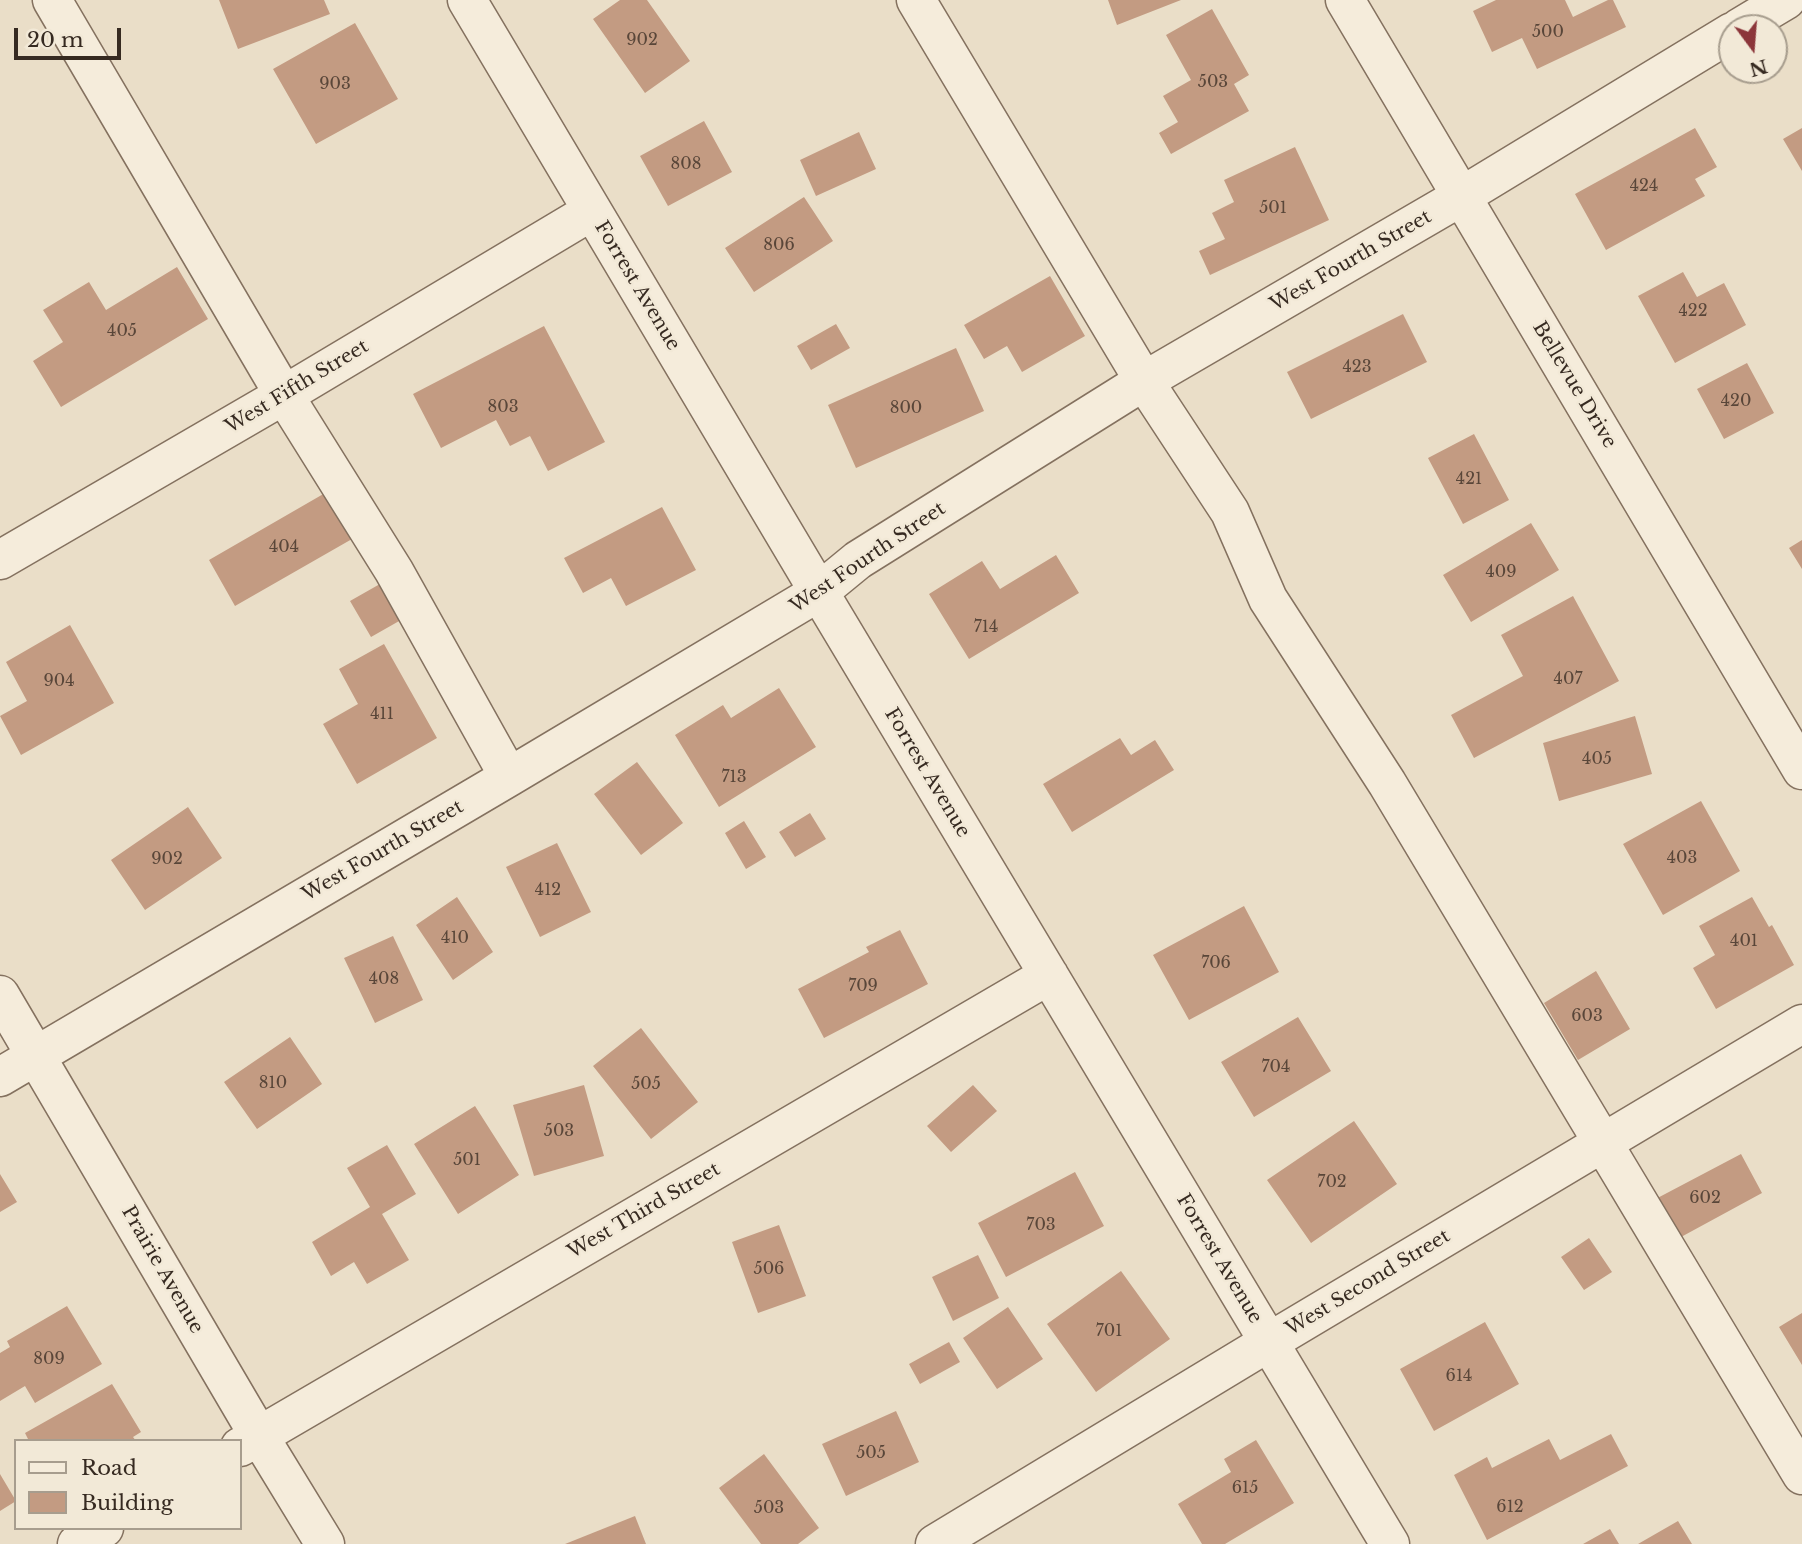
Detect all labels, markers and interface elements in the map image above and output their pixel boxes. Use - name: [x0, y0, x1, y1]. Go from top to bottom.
- scale bar: [18, 14, 124, 58]
- north arrow: [1718, 14, 1788, 84]
- house number: 500: [1532, 22, 1564, 42]
- text: 20 m: [27, 27, 84, 53]
- house number: 902: [626, 30, 658, 50]
- text: N: [1747, 54, 1770, 81]
- house number: 503: [1198, 72, 1228, 92]
- house number: 903: [319, 74, 351, 94]
- house number: 808: [671, 154, 701, 174]
- house number: 424: [1630, 176, 1658, 196]
- house number: 501: [1259, 198, 1287, 218]
- street label: West Fourth Street: [1266, 206, 1436, 316]
- street label: Forrest Avenue: [589, 217, 685, 355]
- house number: 806: [763, 235, 795, 255]
- house number: 422: [1678, 301, 1708, 321]
- street label: Bellevue Drive: [1527, 318, 1621, 452]
- house number: 405: [107, 321, 137, 341]
- street label: West Fifth Street: [221, 335, 373, 439]
- house number: 423: [1342, 357, 1372, 377]
- house number: 420: [1721, 391, 1751, 411]
- house number: 803: [488, 397, 518, 417]
- house number: 800: [890, 398, 922, 418]
- house number: 421: [1456, 469, 1482, 489]
- street label: West Fourth Street: [786, 498, 950, 618]
- house number: 404: [269, 537, 299, 557]
- house number: 409: [1485, 562, 1517, 582]
- house number: 714: [974, 617, 998, 637]
- house number: 407: [1554, 669, 1582, 689]
- house number: 904: [43, 671, 75, 691]
- house number: 411: [370, 704, 394, 724]
- street label: Forrest Avenue: [879, 704, 975, 842]
- house number: 405: [1582, 749, 1612, 769]
- house number: 713: [721, 767, 747, 787]
- street label: West Fourth Street: [298, 796, 468, 906]
- house number: 403: [1667, 848, 1697, 868]
- house number: 902: [151, 849, 183, 869]
- house number: 412: [535, 880, 561, 900]
- house number: 410: [441, 928, 469, 948]
- house number: 401: [1730, 931, 1758, 951]
- house number: 706: [1201, 953, 1231, 973]
- house number: 408: [369, 969, 399, 989]
- house number: 709: [848, 976, 878, 996]
- house number: 603: [1571, 1006, 1603, 1026]
- house number: 704: [1262, 1057, 1290, 1077]
- house number: 810: [259, 1073, 287, 1093]
- house number: 505: [631, 1074, 661, 1094]
- house number: 503: [544, 1121, 574, 1141]
- house number: 501: [453, 1150, 481, 1170]
- street label: West Third Street: [564, 1158, 724, 1264]
- house number: 702: [1317, 1172, 1347, 1192]
- house number: 602: [1689, 1188, 1721, 1208]
- street label: Forrest Avenue: [1171, 1190, 1267, 1328]
- street label: Prairie Avenue: [116, 1202, 208, 1338]
- house number: 703: [1026, 1215, 1056, 1235]
- street label: West Second Street: [1282, 1225, 1454, 1341]
- house number: 506: [754, 1259, 784, 1279]
- house number: 701: [1096, 1321, 1122, 1341]
- house number: 809: [33, 1349, 65, 1369]
- house number: 614: [1446, 1366, 1472, 1386]
- legend: [14, 1439, 242, 1530]
- house number: 505: [856, 1443, 886, 1463]
- text: Road: [81, 1455, 137, 1481]
- house number: 615: [1232, 1478, 1258, 1498]
- text: Building: [81, 1490, 173, 1516]
- house number: 612: [1496, 1497, 1524, 1517]
- house number: 503: [754, 1498, 784, 1518]

